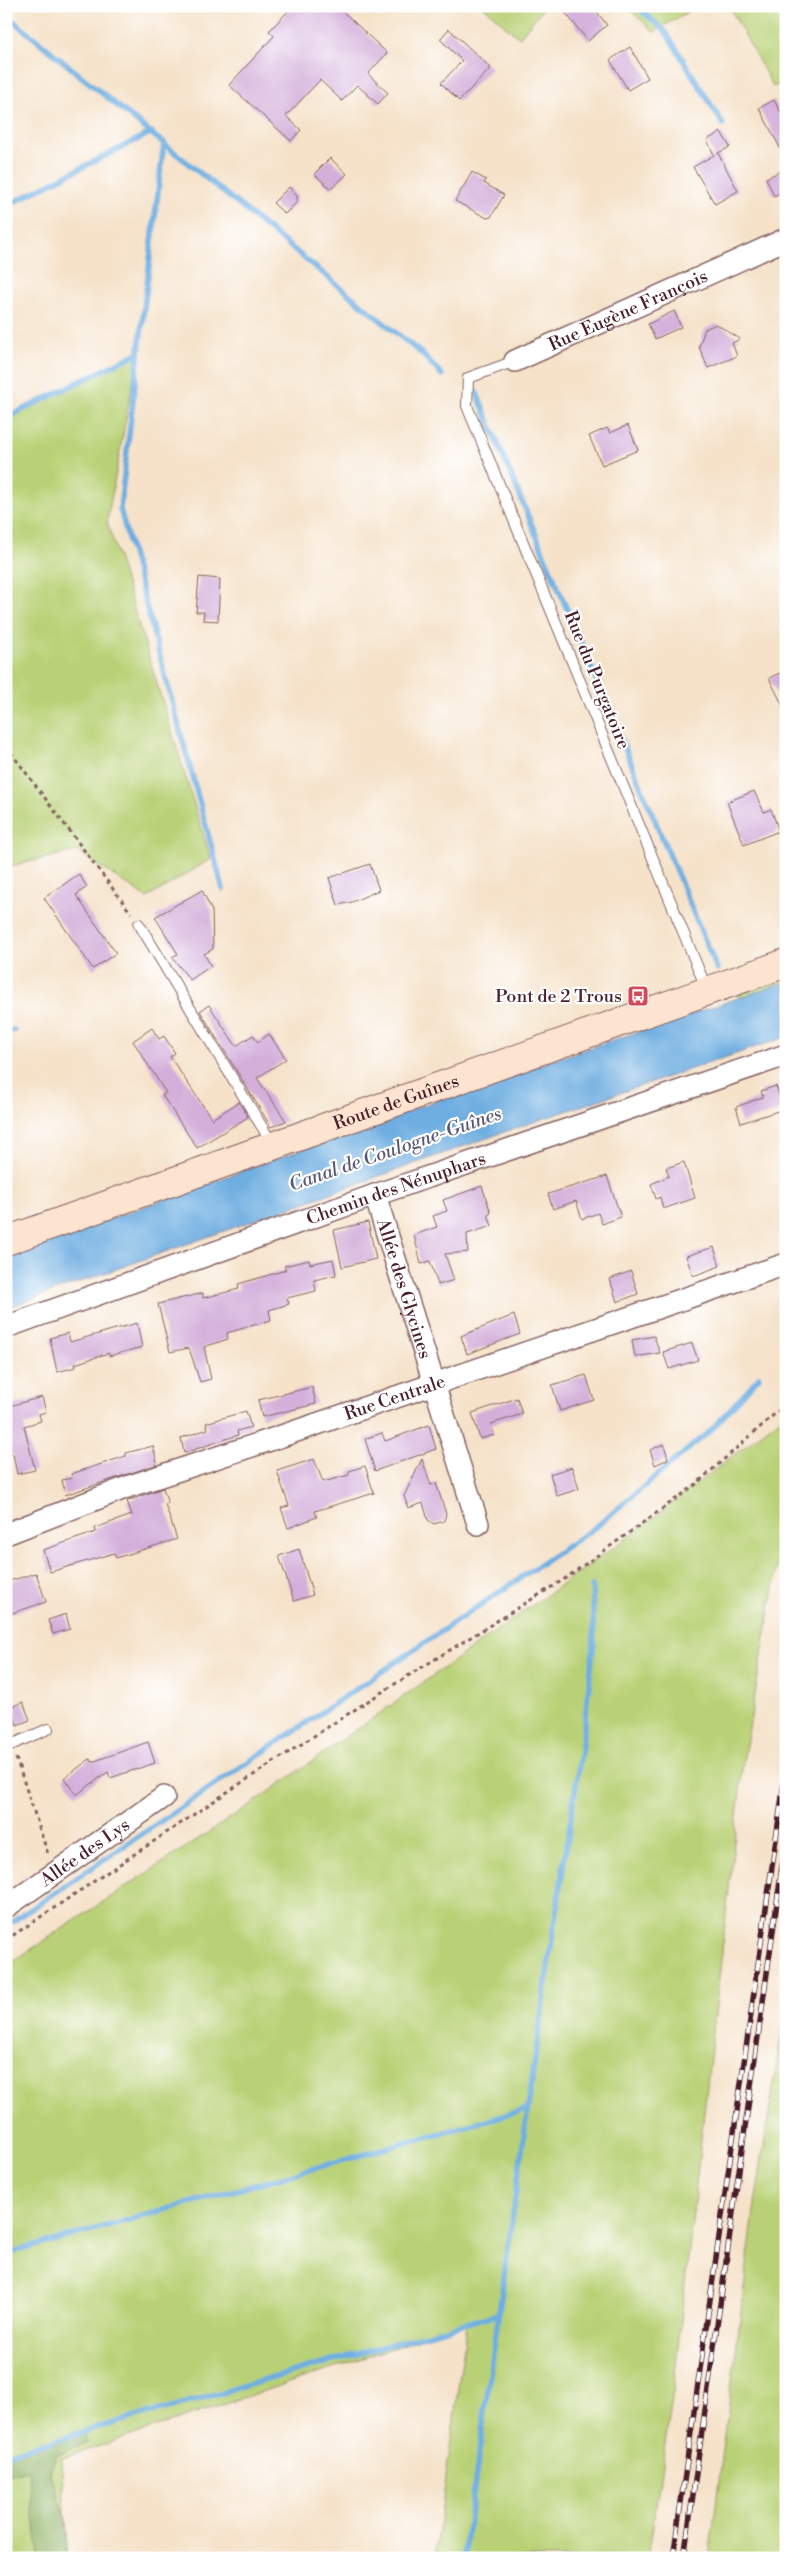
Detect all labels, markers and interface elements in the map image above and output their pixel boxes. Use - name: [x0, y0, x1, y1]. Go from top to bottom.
- street label: Rue Eugène François: [545, 264, 711, 356]
- street label: Rue du Purgatoire: [559, 607, 635, 753]
- bus stop icon: Pont de 2 Trous: [626, 984, 650, 1008]
- place label: Pont de 2 Trous: [495, 985, 622, 1008]
- street label: Route de Guînes: [330, 1069, 462, 1135]
- water label: Canal de Coulogne-Guînes: [286, 1101, 504, 1197]
- street label: Chemin des Nénuphars: [303, 1147, 489, 1230]
- street label: Allée des Glycines: [371, 1215, 437, 1362]
- street label: Rue Centrale: [341, 1370, 448, 1425]
- street label: Allée des Lys: [35, 1813, 134, 1892]

